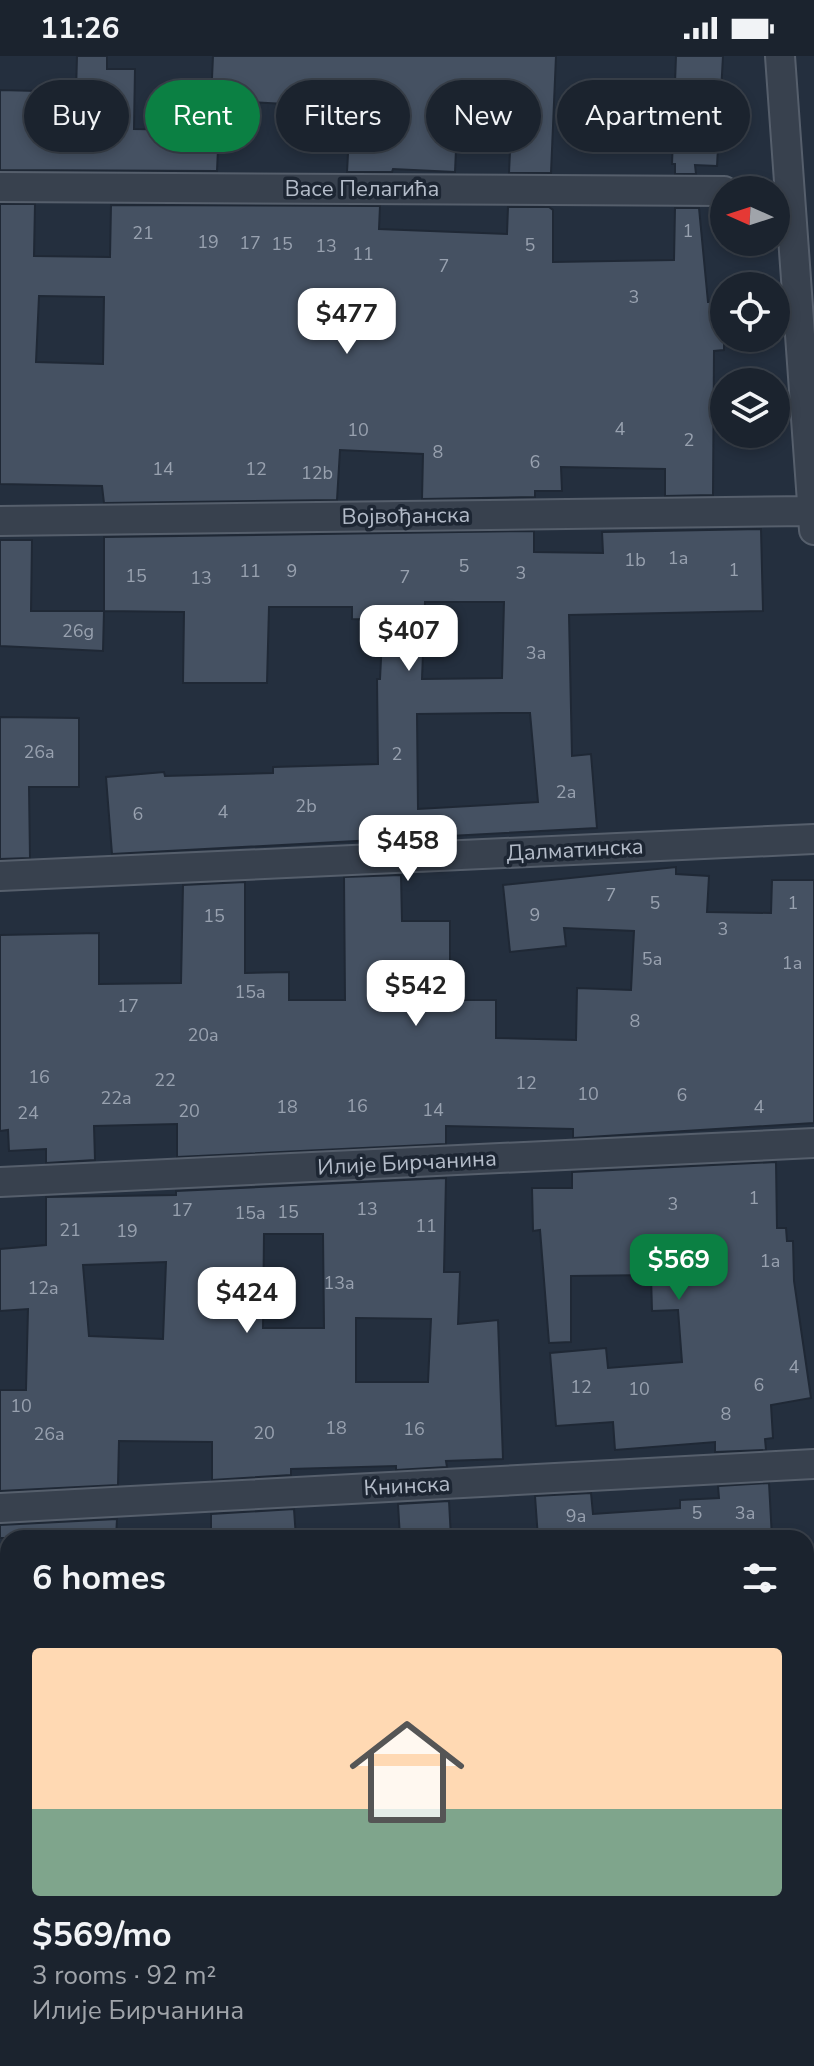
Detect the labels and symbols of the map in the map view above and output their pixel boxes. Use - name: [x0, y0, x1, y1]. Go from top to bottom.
- street label: Васе Пелагића: [285, 174, 439, 204]
- north arrow: [710, 176, 790, 256]
- house number: 1: [683, 219, 693, 243]
- house number: 21: [132, 221, 154, 245]
- house number: 19: [197, 230, 219, 254]
- house number: 17: [239, 231, 261, 255]
- house number: 15: [271, 232, 293, 256]
- house number: 5: [525, 233, 535, 257]
- house number: 13: [315, 234, 337, 258]
- house number: 11: [352, 242, 374, 266]
- house number: 7: [439, 254, 449, 278]
- house number: 3: [629, 285, 639, 309]
- pin: $477: [300, 288, 394, 356]
- house number: 4: [615, 417, 626, 441]
- house number: 10: [347, 418, 369, 442]
- house number: 2: [684, 428, 694, 452]
- house number: 8: [433, 440, 443, 464]
- house number: 6: [530, 450, 540, 474]
- house number: 14: [152, 457, 174, 481]
- house number: 12: [245, 457, 267, 481]
- house number: 12b: [301, 461, 333, 485]
- street label: Војвођанска: [341, 500, 471, 532]
- house number: 1a: [668, 546, 688, 570]
- house number: 1b: [624, 548, 646, 572]
- house number: 5: [459, 554, 469, 578]
- house number: 1: [729, 558, 739, 582]
- house number: 11: [239, 559, 261, 583]
- house number: 9: [287, 559, 297, 583]
- house number: 3: [516, 561, 526, 585]
- house number: 15: [125, 564, 147, 588]
- house number: 7: [400, 565, 410, 589]
- house number: 13: [190, 566, 212, 590]
- pin: $407: [362, 605, 456, 673]
- house number: 26g: [62, 619, 94, 643]
- house number: 3a: [526, 641, 546, 665]
- house number: 26a: [23, 740, 55, 764]
- house number: 2: [392, 742, 402, 766]
- house number: 2a: [556, 780, 576, 804]
- house number: 2b: [295, 794, 317, 818]
- house number: 4: [218, 800, 229, 824]
- house number: 6: [133, 802, 143, 826]
- pin: $458: [361, 815, 455, 883]
- street label: Далматинска: [506, 831, 644, 869]
- house number: 7: [606, 883, 616, 907]
- house number: 5: [650, 891, 660, 915]
- house number: 1: [788, 891, 798, 915]
- house number: 9: [530, 903, 540, 927]
- house number: 15: [203, 904, 225, 928]
- house number: 3: [718, 917, 728, 941]
- house number: 5a: [642, 947, 662, 971]
- house number: 1a: [782, 951, 802, 975]
- pin: $542: [369, 960, 463, 1028]
- house number: 15a: [234, 980, 266, 1004]
- house number: 17: [117, 994, 139, 1018]
- house number: 8: [630, 1009, 640, 1033]
- house number: 20a: [187, 1023, 219, 1047]
- house number: 16: [28, 1065, 50, 1089]
- house number: 22: [154, 1068, 176, 1092]
- house number: 12: [515, 1071, 537, 1095]
- house number: 10: [577, 1082, 599, 1106]
- house number: 6: [677, 1083, 687, 1107]
- house number: 22a: [100, 1086, 132, 1110]
- house number: 16: [346, 1094, 368, 1118]
- house number: 18: [276, 1095, 298, 1119]
- house number: 4: [754, 1095, 765, 1119]
- house number: 14: [422, 1098, 444, 1122]
- house number: 20: [178, 1099, 200, 1123]
- house number: 24: [17, 1101, 39, 1125]
- street label: Илије Бирчанина: [316, 1143, 498, 1183]
- house number: 1: [749, 1186, 759, 1210]
- house number: 3: [668, 1192, 678, 1216]
- house number: 13: [356, 1197, 378, 1221]
- house number: 17: [171, 1198, 193, 1222]
- house number: 15: [277, 1200, 299, 1224]
- house number: 15a: [234, 1201, 266, 1225]
- house number: 11: [415, 1214, 437, 1238]
- house number: 21: [59, 1218, 81, 1242]
- house number: 19: [116, 1219, 138, 1243]
- pin: $569: [632, 1234, 726, 1302]
- house number: 1a: [760, 1249, 780, 1273]
- pin: $424: [200, 1267, 294, 1335]
- house number: 13a: [323, 1271, 355, 1295]
- house number: 12a: [27, 1276, 59, 1300]
- house number: 4: [789, 1355, 800, 1379]
- house number: 6: [754, 1373, 764, 1397]
- house number: 12: [570, 1375, 592, 1399]
- house number: 10: [628, 1377, 650, 1401]
- house number: 10: [10, 1394, 32, 1418]
- house number: 8: [721, 1402, 731, 1426]
- house number: 18: [325, 1416, 347, 1440]
- house number: 16: [403, 1417, 425, 1441]
- house number: 20: [253, 1421, 275, 1445]
- house number: 26a: [33, 1422, 65, 1446]
- street label: Книнска: [363, 1469, 451, 1503]
- house number: 5: [692, 1501, 702, 1525]
- house number: 3a: [735, 1501, 755, 1525]
- house number: 9a: [566, 1504, 586, 1528]

